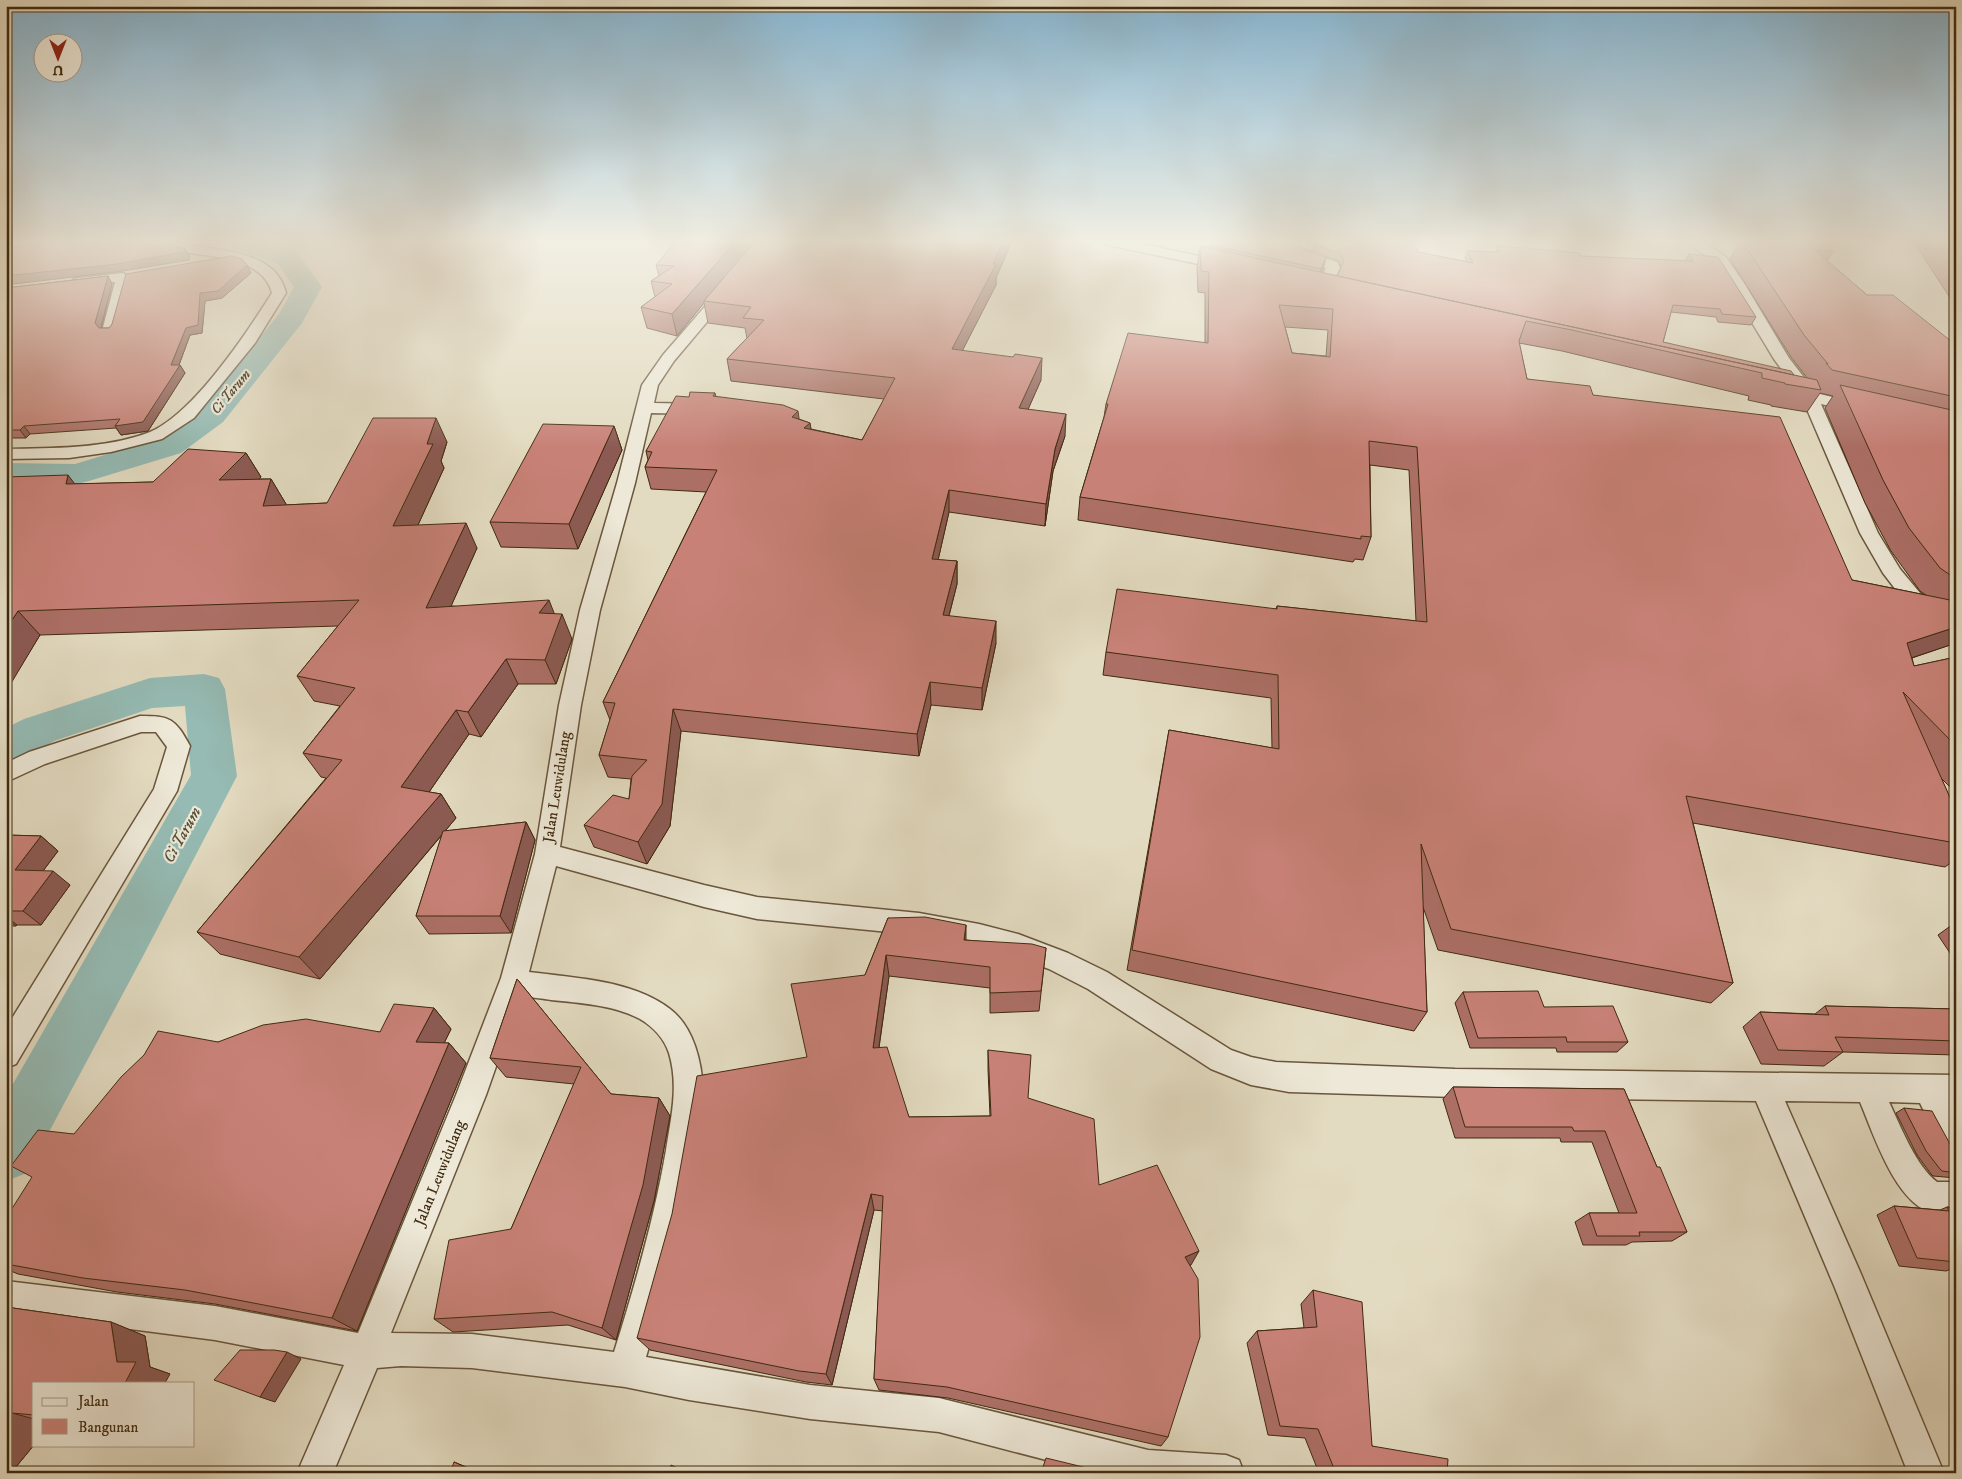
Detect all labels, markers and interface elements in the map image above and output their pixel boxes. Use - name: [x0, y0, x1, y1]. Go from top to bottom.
- north arrow: [32, 32, 82, 82]
- text: U: [52, 61, 63, 79]
- water label: Ci Tarum: [207, 366, 255, 418]
- street label: Jalan Leuwidulang: [539, 729, 575, 846]
- water label: Ci Tarum: [159, 804, 205, 866]
- street label: Jalan Leuwidulang: [409, 1117, 470, 1231]
- legend: [32, 1382, 195, 1446]
- text: Jalan: [76, 1392, 109, 1411]
- text: Bangunan: [78, 1418, 138, 1437]

